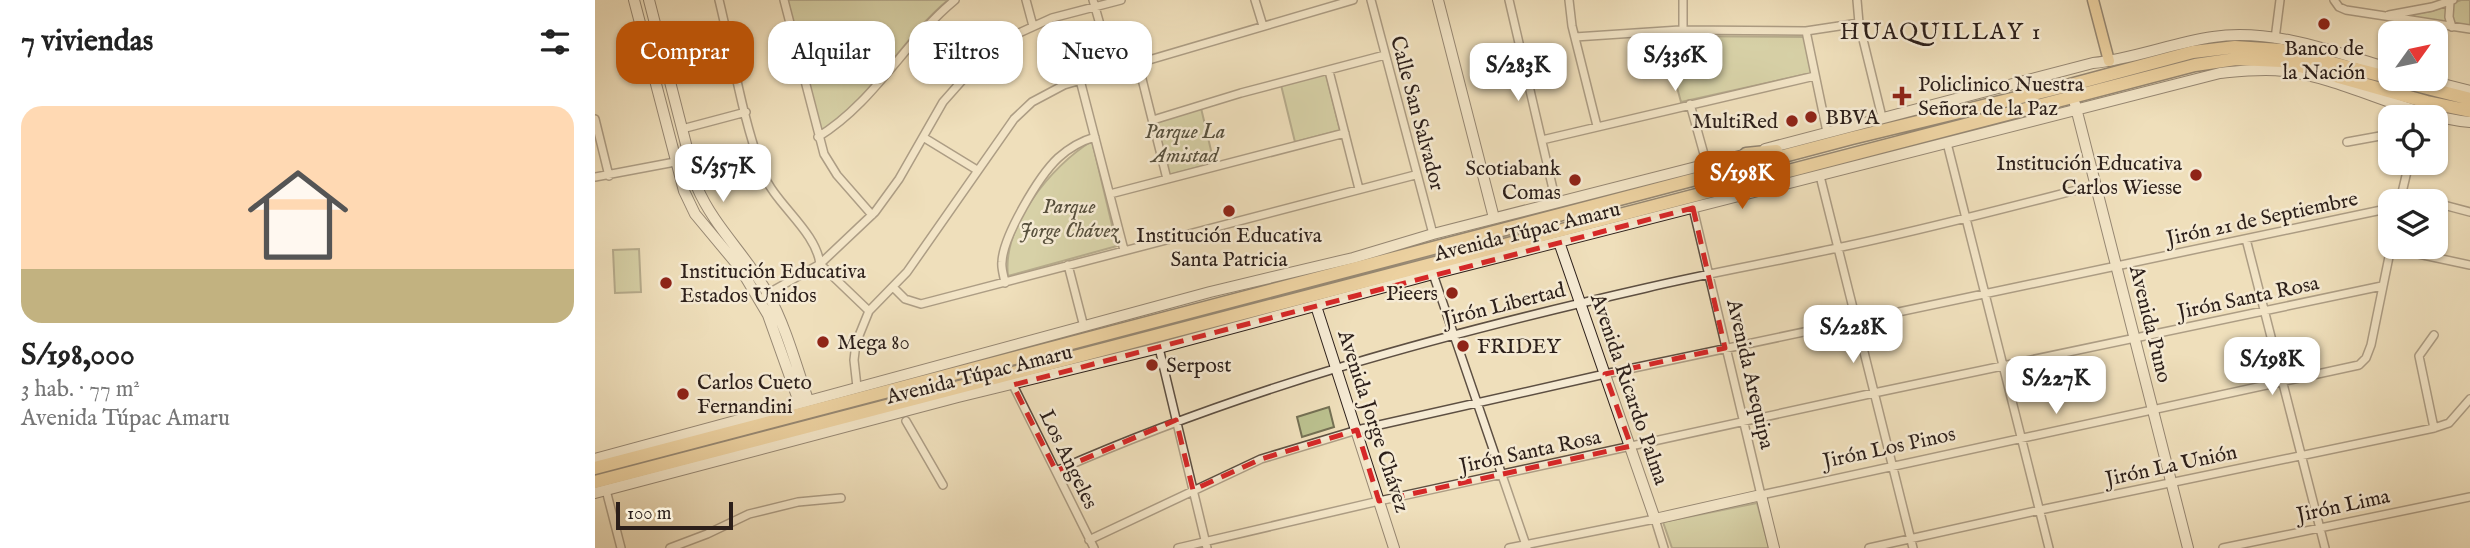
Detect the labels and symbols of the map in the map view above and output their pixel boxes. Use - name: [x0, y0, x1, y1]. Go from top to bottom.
- marker: Banco de la Nación: [2316, 16, 2332, 32]
- district label: HUAQUILLAY 1: [1840, 18, 2042, 47]
- north arrow: [2378, 21, 2448, 91]
- street label: Calle San Salvador: [1383, 33, 1450, 194]
- pin: S/336K: [1618, 34, 1732, 93]
- place label: Banco de la Nación: [2282, 36, 2366, 87]
- pin: S/283K: [1461, 43, 1575, 103]
- place label: Policlinico Nuestra Señora de la Paz: [1918, 72, 2085, 123]
- marker: Policlinico Nuestra Señora de la Paz: [1892, 86, 1912, 106]
- place label: BBVA: [1825, 105, 1880, 132]
- place label: MultiRed: [1692, 109, 1779, 136]
- marker: BBVA: [1803, 109, 1819, 125]
- marker: MultiRed: [1784, 113, 1800, 129]
- park label: Parque La Amistad: [1145, 119, 1225, 170]
- pin: S/357K: [666, 144, 780, 204]
- place label: Institución Educativa Carlos Wiesse: [1996, 151, 2183, 202]
- pin: S/198K: [1685, 152, 1799, 211]
- place label: Scotiabank Comas: [1465, 156, 1562, 207]
- marker: Institución Educativa Carlos Wiesse: [2188, 167, 2204, 183]
- marker: Scotiabank Comas: [1567, 172, 1583, 188]
- street label: Jirón 21 de Septiembre: [2162, 186, 2361, 253]
- park label: Parque Jorge Chávez: [1020, 194, 1120, 245]
- street label: Avenida Túpac Amaru: [1431, 196, 1623, 269]
- marker: Institución Educativa Santa Patricia: [1221, 203, 1237, 219]
- place label: Institución Educativa Santa Patricia: [1136, 223, 1323, 274]
- place label: Institución Educativa Estados Unidos: [680, 259, 867, 310]
- street label: Avenida Puno: [2122, 262, 2177, 386]
- street label: Jirón Santa Rosa: [2173, 270, 2323, 327]
- marker: Institución Educativa Estados Unidos: [658, 275, 674, 291]
- street label: Jirón Libertad: [1438, 277, 1569, 334]
- place label: Pieers: [1386, 281, 1438, 308]
- marker: Pieers: [1444, 285, 1460, 301]
- street label: Avenida Ricardo Palma: [1583, 289, 1674, 490]
- street label: Avenida Arequipa: [1719, 296, 1780, 453]
- pin: S/228K: [1796, 306, 1910, 365]
- street label: Avenida Jorge Chávez: [1330, 326, 1415, 516]
- place label: Mega 80: [837, 330, 910, 357]
- marker: Mega 80: [815, 334, 831, 350]
- place label: FRIDEY: [1477, 334, 1562, 361]
- marker: FRIDEY: [1455, 338, 1471, 354]
- pin: S/198K: [2215, 338, 2329, 397]
- street label: Avenida Túpac Amaru: [883, 339, 1075, 412]
- place label: Serpost: [1166, 353, 1231, 380]
- pin: S/227K: [1999, 356, 2113, 416]
- marker: Serpost: [1144, 357, 1160, 373]
- place label: Carlos Cueto Fernandini: [697, 370, 812, 421]
- marker: Carlos Cueto Fernandini: [675, 386, 691, 402]
- street label: Los Angeles: [1032, 405, 1103, 514]
- street label: Jirón Los Pinos: [1819, 421, 1958, 476]
- street label: Jirón Santa Rosa: [1455, 424, 1605, 481]
- street label: Jirón La Unión: [2101, 439, 2240, 494]
- street label: Jirón Lima: [2292, 483, 2393, 530]
- scale bar: [616, 499, 733, 531]

